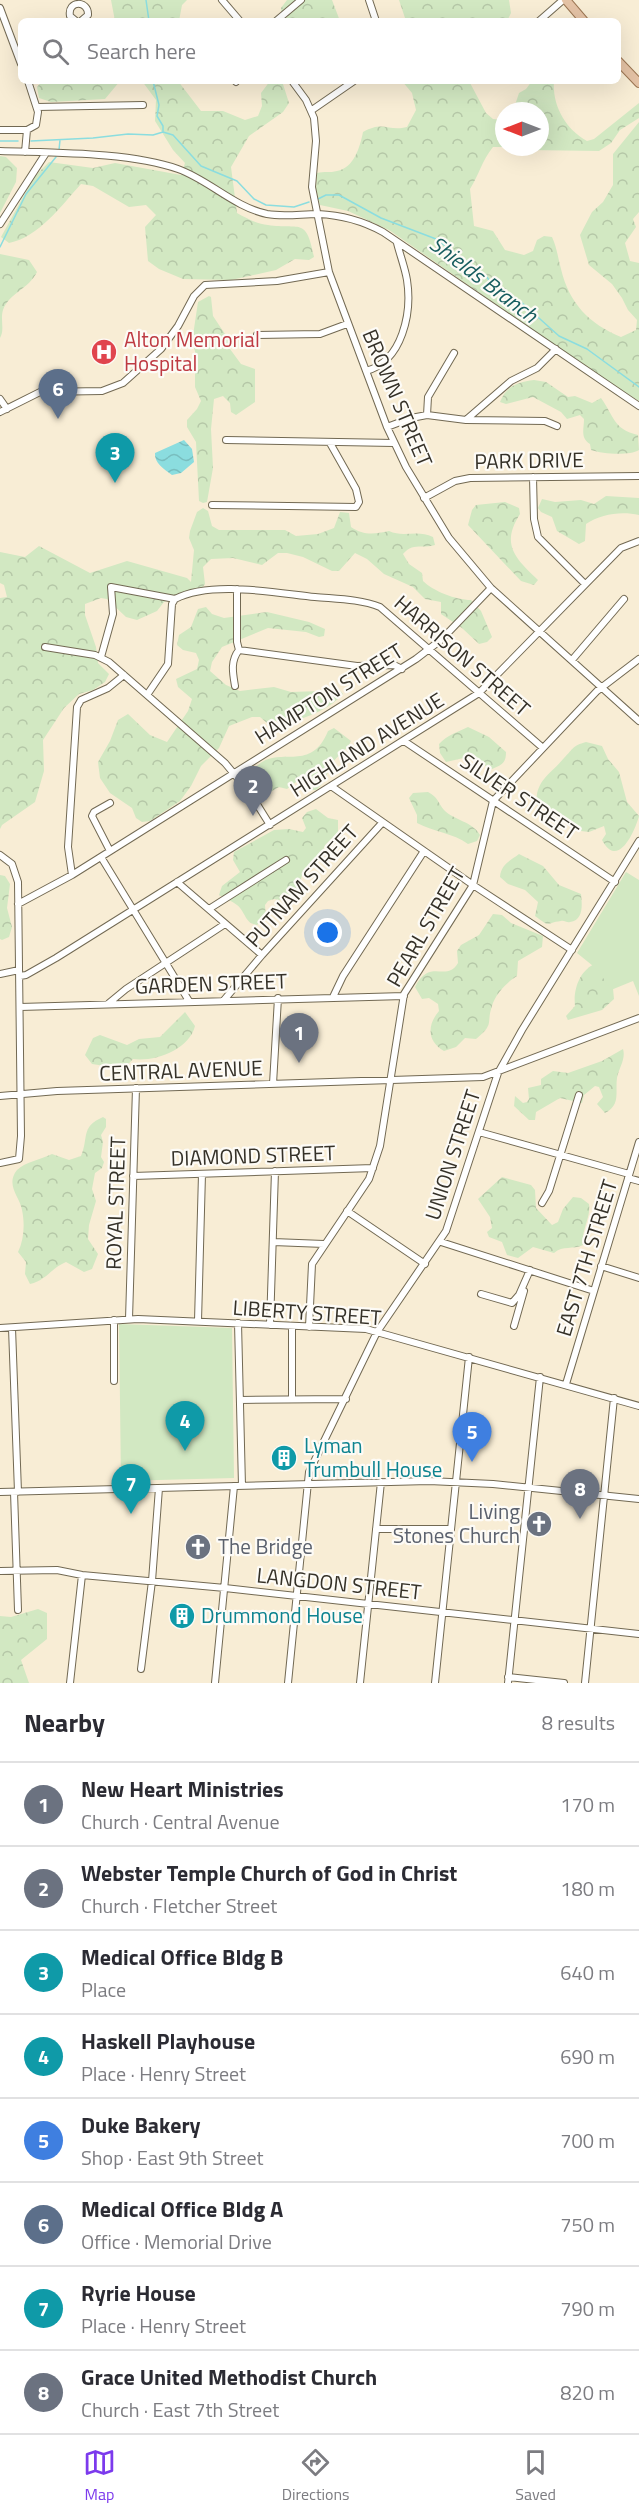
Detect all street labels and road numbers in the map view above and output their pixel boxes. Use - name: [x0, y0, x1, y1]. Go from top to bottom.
- street label: BROWN STREET: [355, 324, 441, 471]
- street label: PARK DRIVE: [474, 443, 584, 477]
- street label: HARRISON STREET: [387, 587, 538, 724]
- street label: HAMPTON STREET: [248, 635, 409, 752]
- street label: HIGHLAND AVENUE: [283, 684, 450, 804]
- street label: SILVER STREET: [454, 745, 585, 848]
- street label: PUTNAM STREET: [237, 817, 365, 954]
- street label: PEARL STREET: [378, 861, 472, 992]
- street label: GARDEN STREET: [134, 964, 287, 1002]
- street label: CENTRAL AVENUE: [99, 1051, 263, 1089]
- street label: UNION STREET: [416, 1085, 488, 1224]
- street label: ROYAL STREET: [97, 1136, 133, 1270]
- street label: DIAMOND STREET: [170, 1136, 336, 1174]
- street label: EAST 7TH STREET: [547, 1175, 625, 1340]
- street label: LIBERTY STREET: [232, 1291, 383, 1333]
- street label: LANGDON STREET: [255, 1558, 423, 1608]

